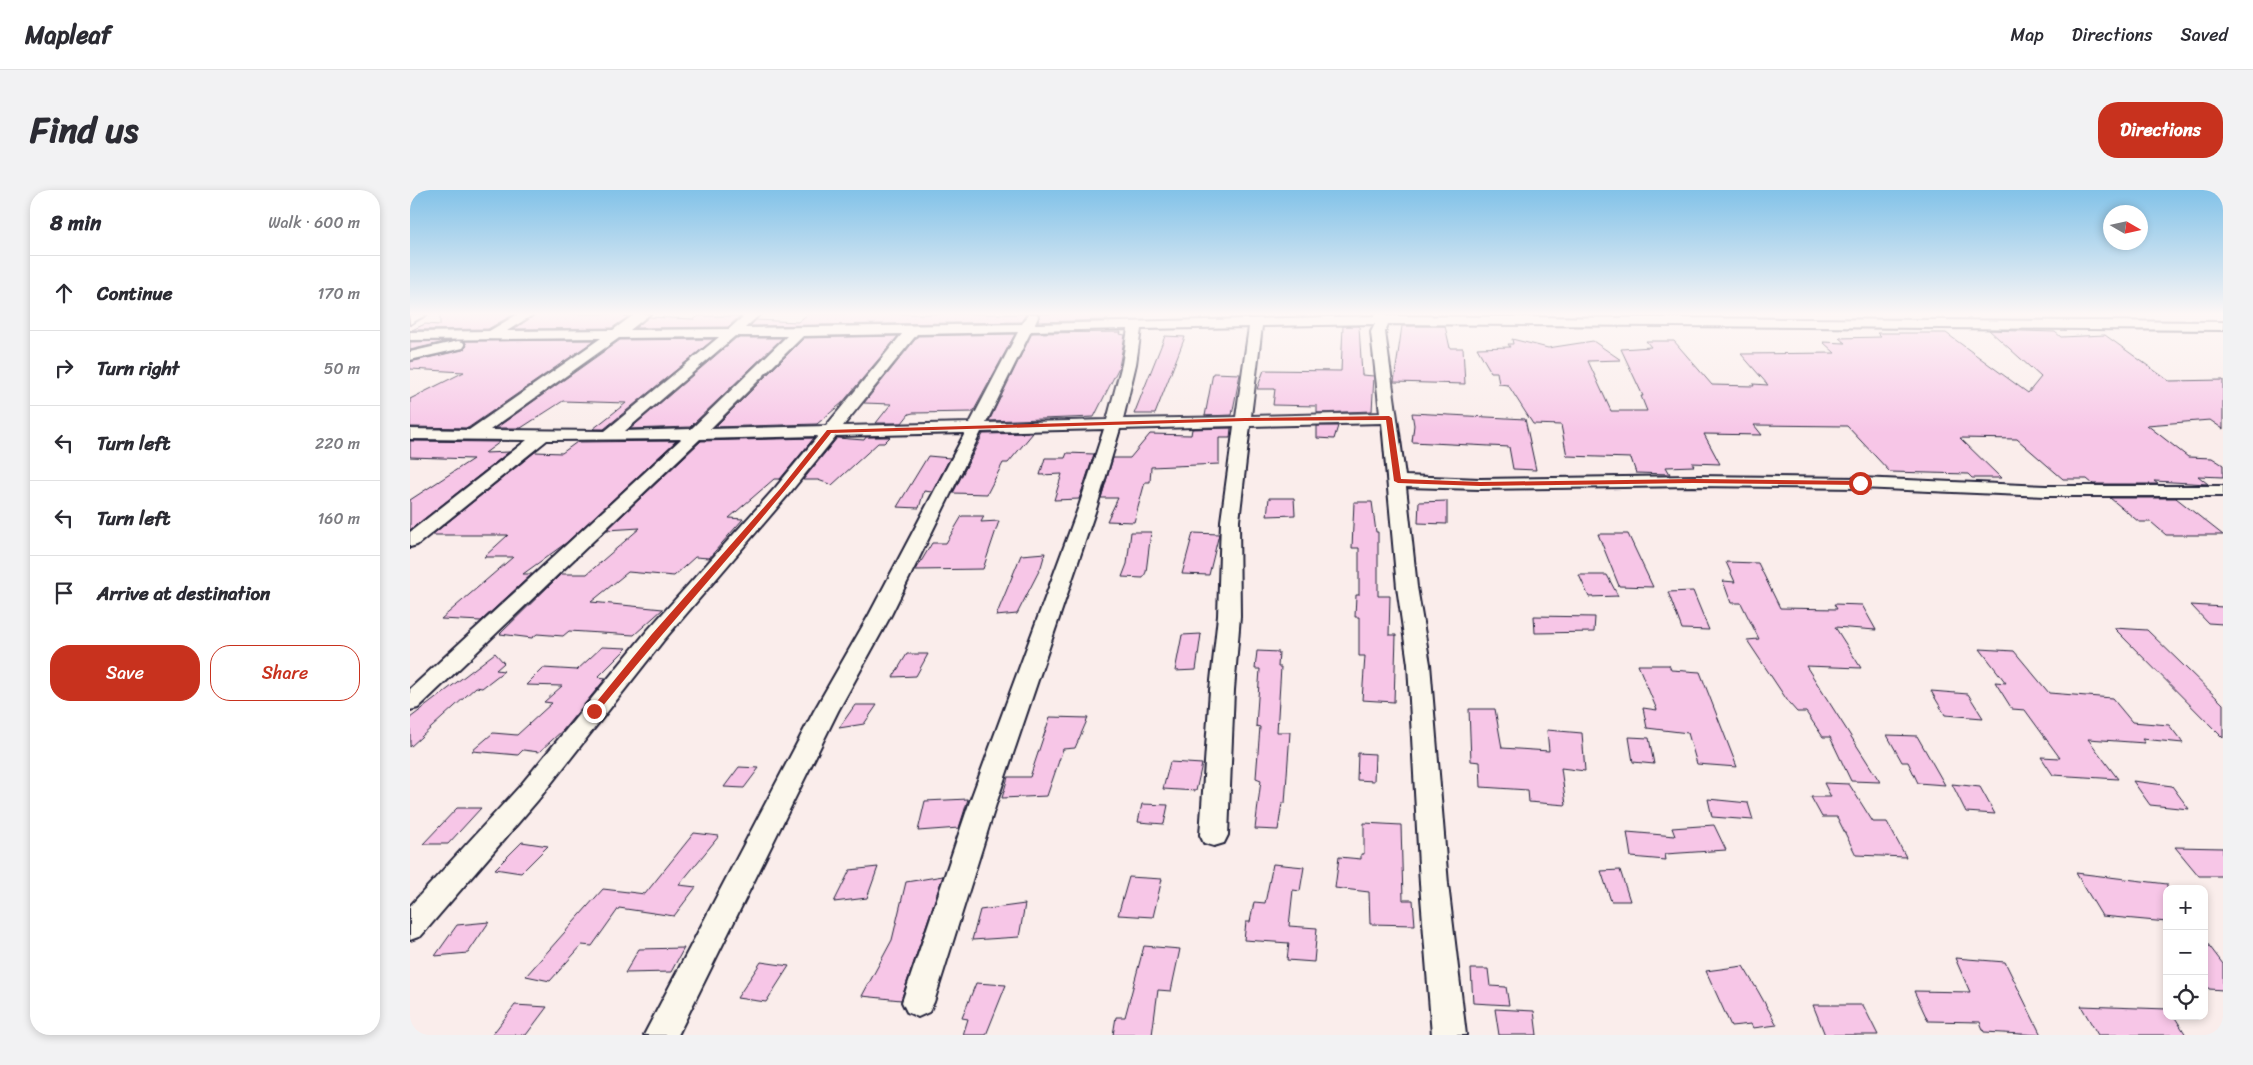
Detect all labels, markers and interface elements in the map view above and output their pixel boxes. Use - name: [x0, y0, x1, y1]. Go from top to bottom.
- text: Mapleaf: [25, 14, 111, 56]
- text: Map: [2011, 19, 2044, 51]
- text: Directions: [2072, 19, 2153, 51]
- text: Saved: [2181, 19, 2228, 51]
- text: Find us: [30, 99, 138, 161]
- button: Directions: [2098, 102, 2223, 158]
- text: 8 min: [50, 204, 101, 242]
- north arrow: [2103, 205, 2148, 250]
- text: Walk · 600 m: [268, 208, 360, 237]
- text: Continue: [97, 277, 173, 310]
- icon: ahead: [50, 279, 78, 307]
- text: 170 m: [317, 279, 360, 308]
- text: Turn right: [97, 352, 179, 385]
- icon: right: [50, 354, 78, 382]
- text: 50 m: [324, 354, 360, 383]
- text: Turn left: [97, 427, 170, 460]
- icon: left: [50, 429, 78, 457]
- text: 220 m: [315, 429, 360, 458]
- route start: [1849, 472, 1872, 495]
- text: Turn left: [97, 502, 170, 535]
- icon: left: [50, 504, 78, 532]
- text: 160 m: [317, 504, 360, 533]
- text: Arrive at destination: [97, 577, 270, 610]
- icon: arrive: [50, 579, 78, 607]
- button: Save: [50, 645, 200, 701]
- button: Share: [210, 645, 360, 701]
- route end: [583, 700, 606, 723]
- map controls: [2163, 885, 2208, 1020]
- button: +: [2163, 885, 2208, 930]
- button: −: [2163, 930, 2208, 975]
- button: locate: [2163, 975, 2208, 1020]

